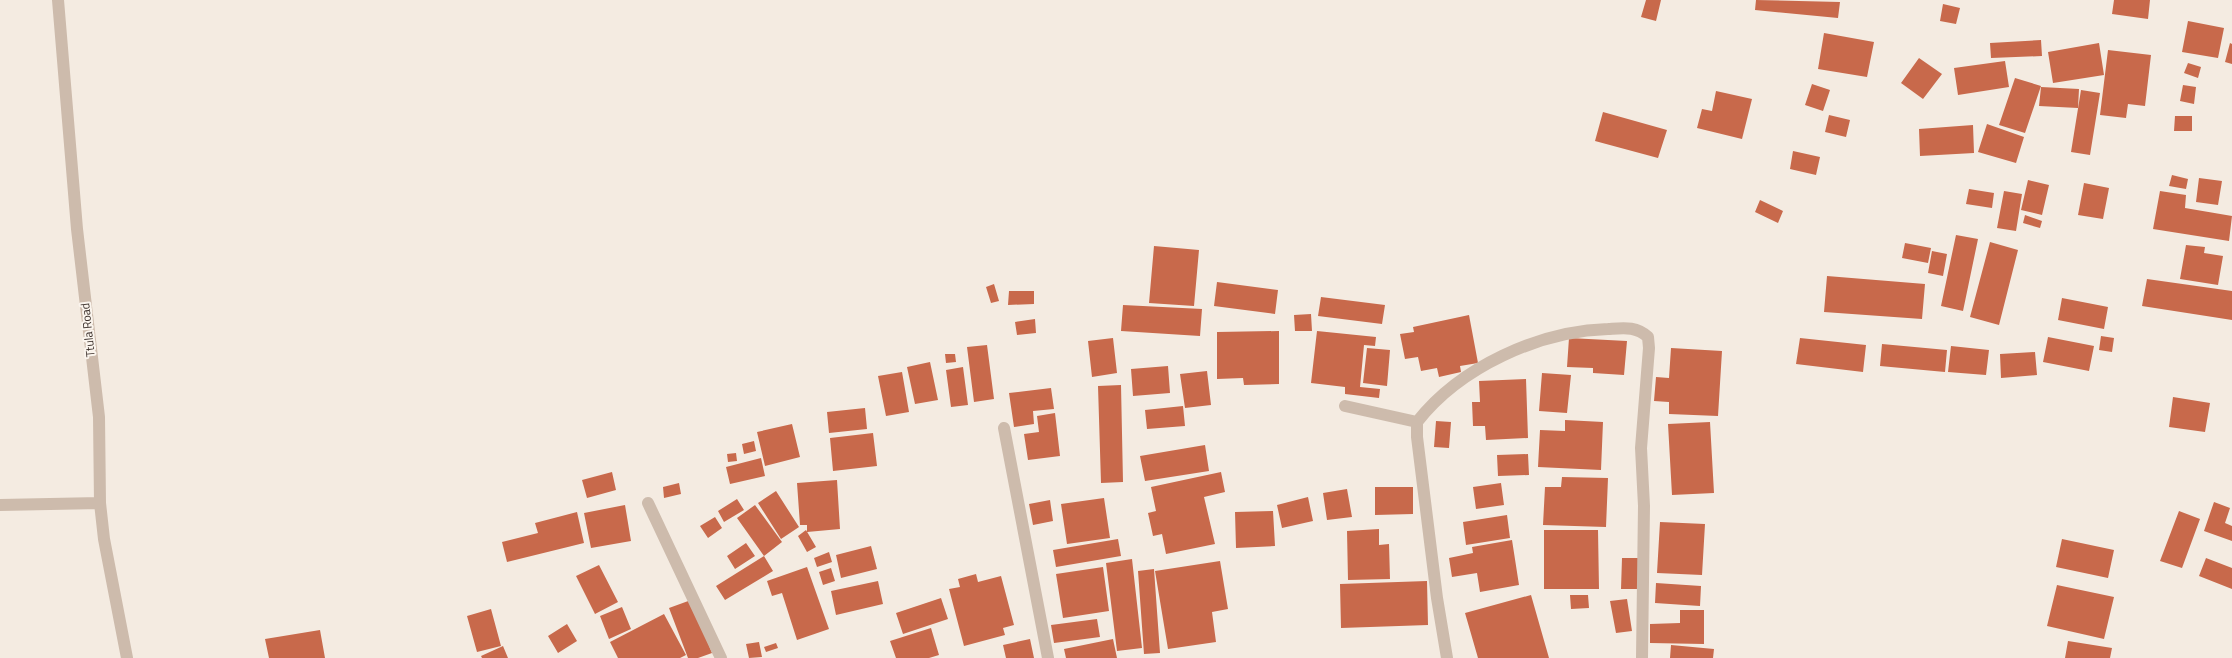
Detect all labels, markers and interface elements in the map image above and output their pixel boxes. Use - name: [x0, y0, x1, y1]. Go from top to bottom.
- street label: Ttula Road: [75, 302, 100, 358]

